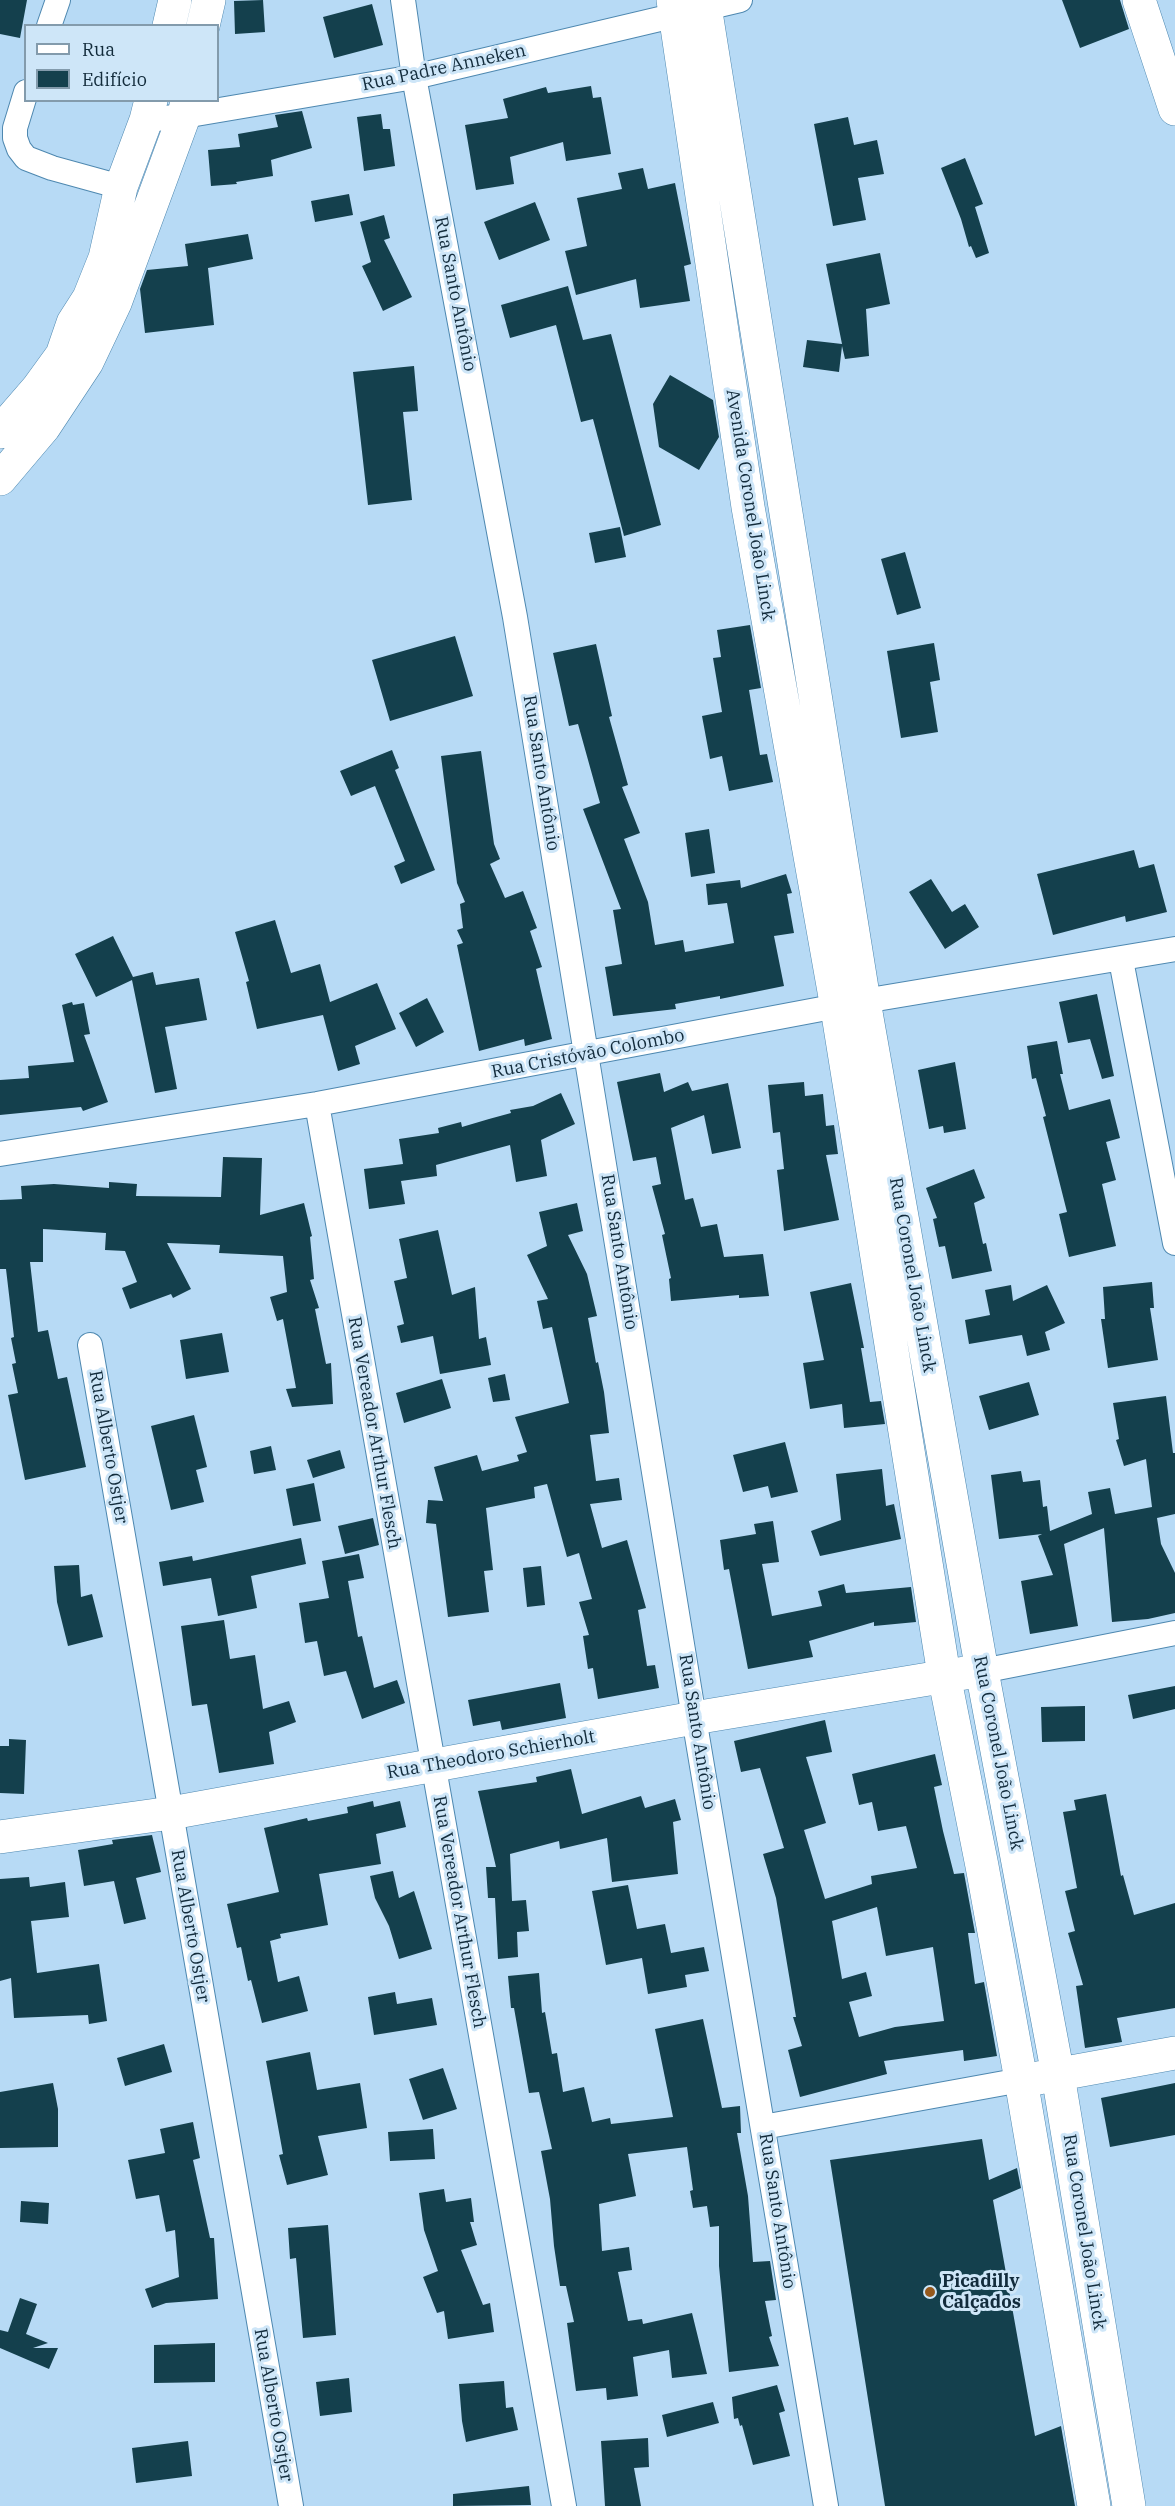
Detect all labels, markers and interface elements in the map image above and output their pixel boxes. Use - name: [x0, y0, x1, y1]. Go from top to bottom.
- legend: [24, 24, 219, 102]
- text: Rua: [82, 38, 115, 61]
- street label: Rua Padre Anneken: [360, 40, 528, 96]
- text: Edifício: [82, 68, 147, 91]
- street label: Rua Santo Antônio: [429, 215, 481, 373]
- street label: Avenida Coronel João Linck: [721, 388, 779, 622]
- street label: Rua Santo Antônio: [518, 694, 564, 852]
- street label: Rua Cristóvão Colombo: [490, 1025, 686, 1083]
- street label: Rua Santo Antônio: [596, 1173, 642, 1331]
- street label: Rua Coronel João Linck: [884, 1176, 940, 1374]
- street label: Rua Vereador Arthur Flesch: [343, 1315, 405, 1551]
- street label: Rua Alberto Ostjer: [84, 1369, 132, 1525]
- street label: Rua Santo Antônio: [674, 1653, 720, 1811]
- street label: Rua Coronel João Linck: [969, 1654, 1027, 1852]
- street label: Rua Theodoro Schierholt: [385, 1726, 597, 1784]
- street label: Rua Vereador Arthur Flesch: [428, 1794, 490, 2030]
- street label: Rua Alberto Ostjer: [166, 1848, 214, 2004]
- street label: Rua Santo Antônio: [754, 2132, 800, 2290]
- street label: Rua Coronel João Linck: [1058, 2133, 1110, 2331]
- place label: Picadilly Calçados: [942, 2271, 1021, 2314]
- marker: Picadilly Calçados: [923, 2285, 937, 2299]
- street label: Rua Alberto Ostjer: [249, 2327, 297, 2483]

